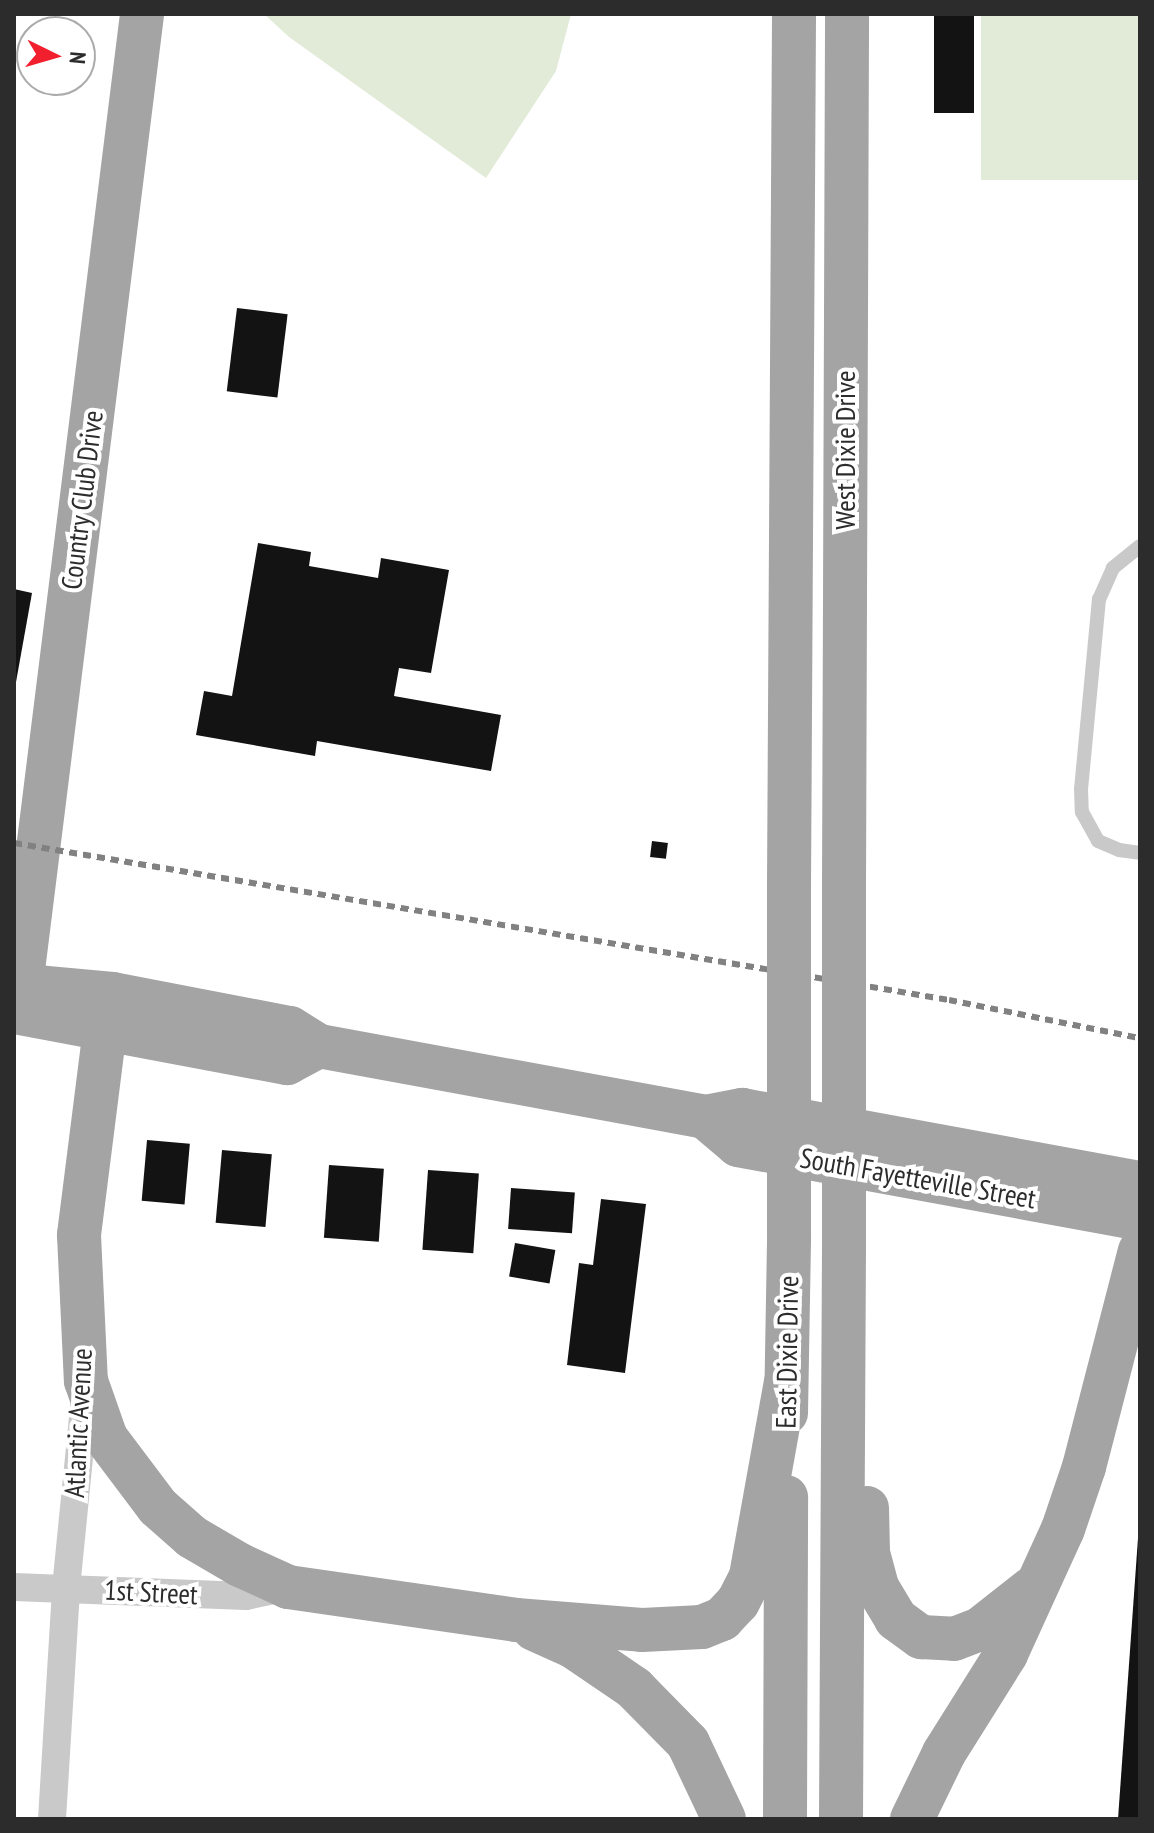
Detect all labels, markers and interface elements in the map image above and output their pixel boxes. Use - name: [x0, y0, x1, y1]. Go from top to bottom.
- north arrow: [16, 16, 96, 96]
- text: N: [63, 51, 92, 65]
- street label: West Dixie Drive: [828, 370, 862, 530]
- street label: Country Club Drive: [54, 408, 110, 592]
- street label: South Fayetteville Street: [798, 1141, 1038, 1215]
- street label: East Dixie Drive: [769, 1275, 805, 1429]
- street label: Atlantic Avenue: [57, 1347, 99, 1499]
- street label: 1st Street: [103, 1573, 199, 1611]

